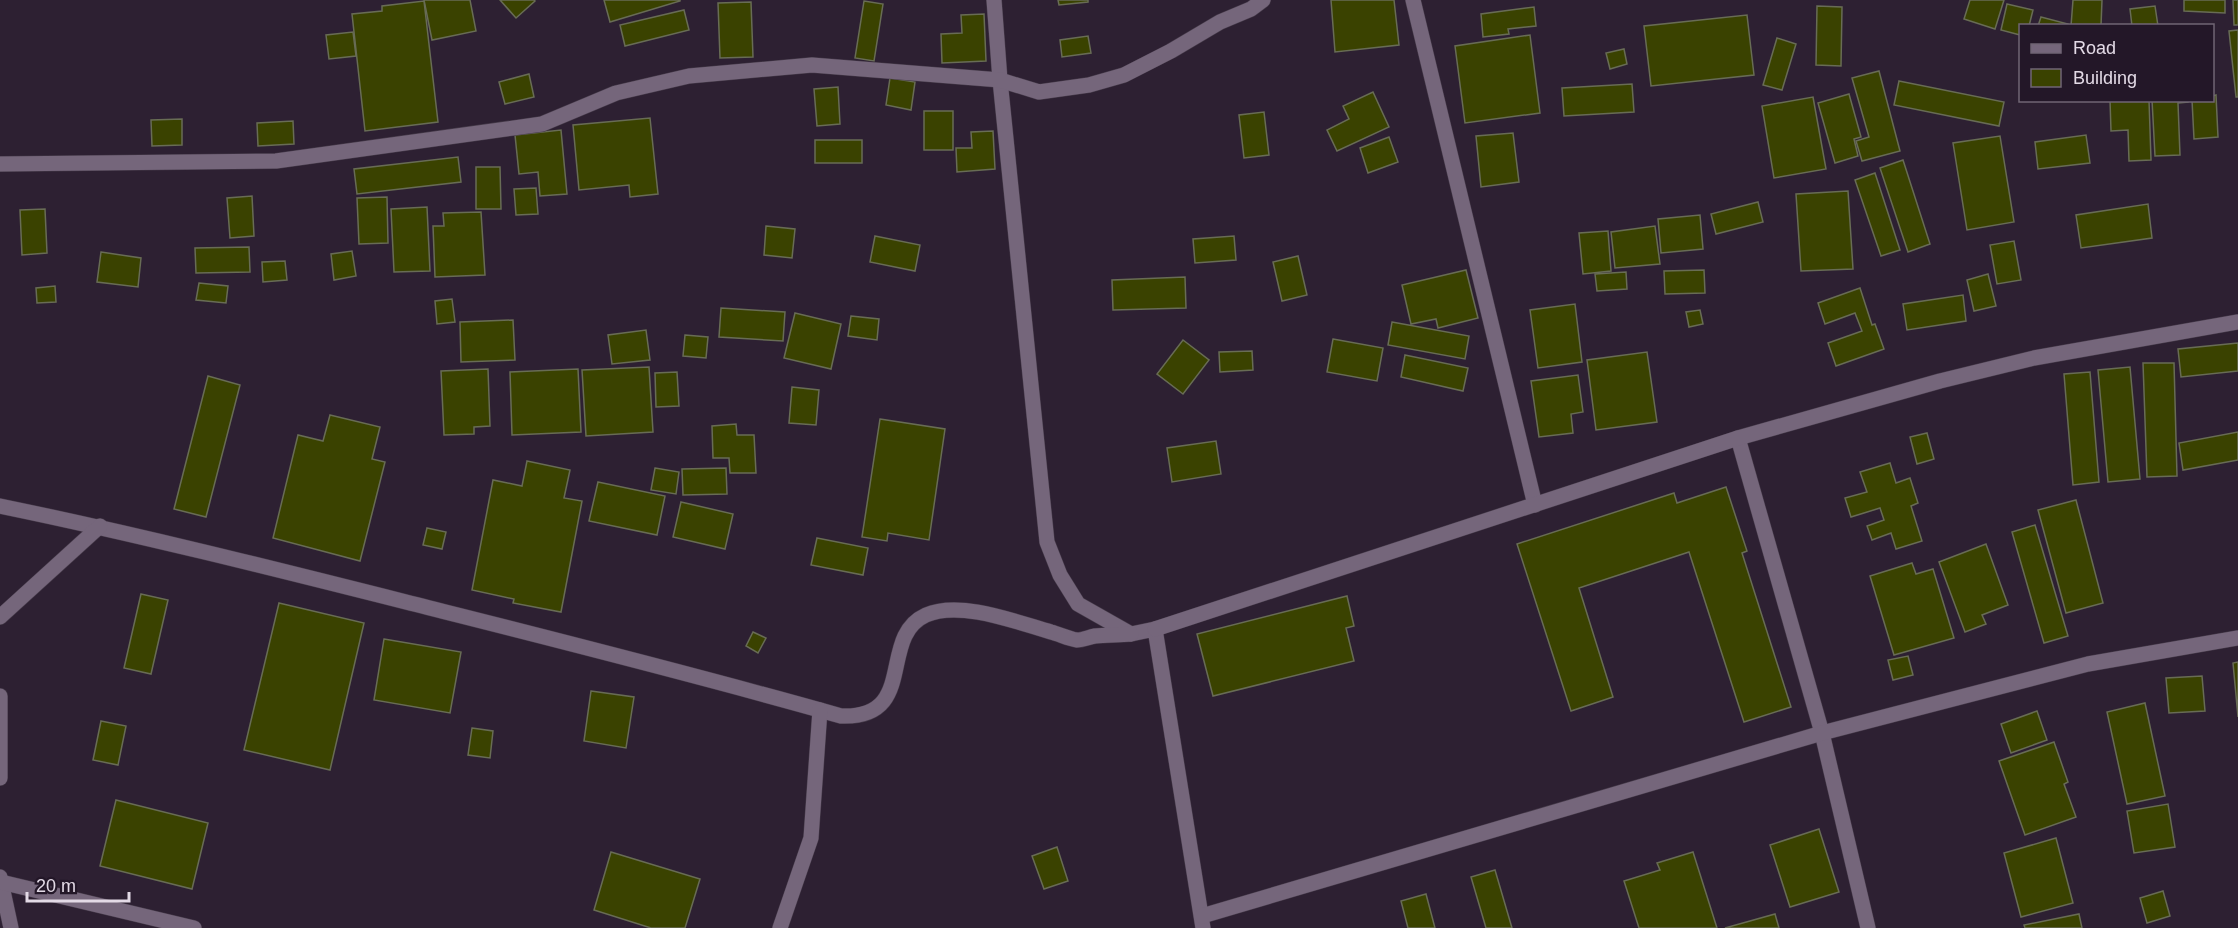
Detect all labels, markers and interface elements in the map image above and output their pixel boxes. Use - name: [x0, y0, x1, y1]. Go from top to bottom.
- legend: [2019, 24, 2214, 102]
- text: Road: [2073, 38, 2116, 58]
- text: Building: [2073, 68, 2137, 88]
- scale bar: [27, 865, 129, 903]
- text: 20 m: [36, 876, 76, 896]

